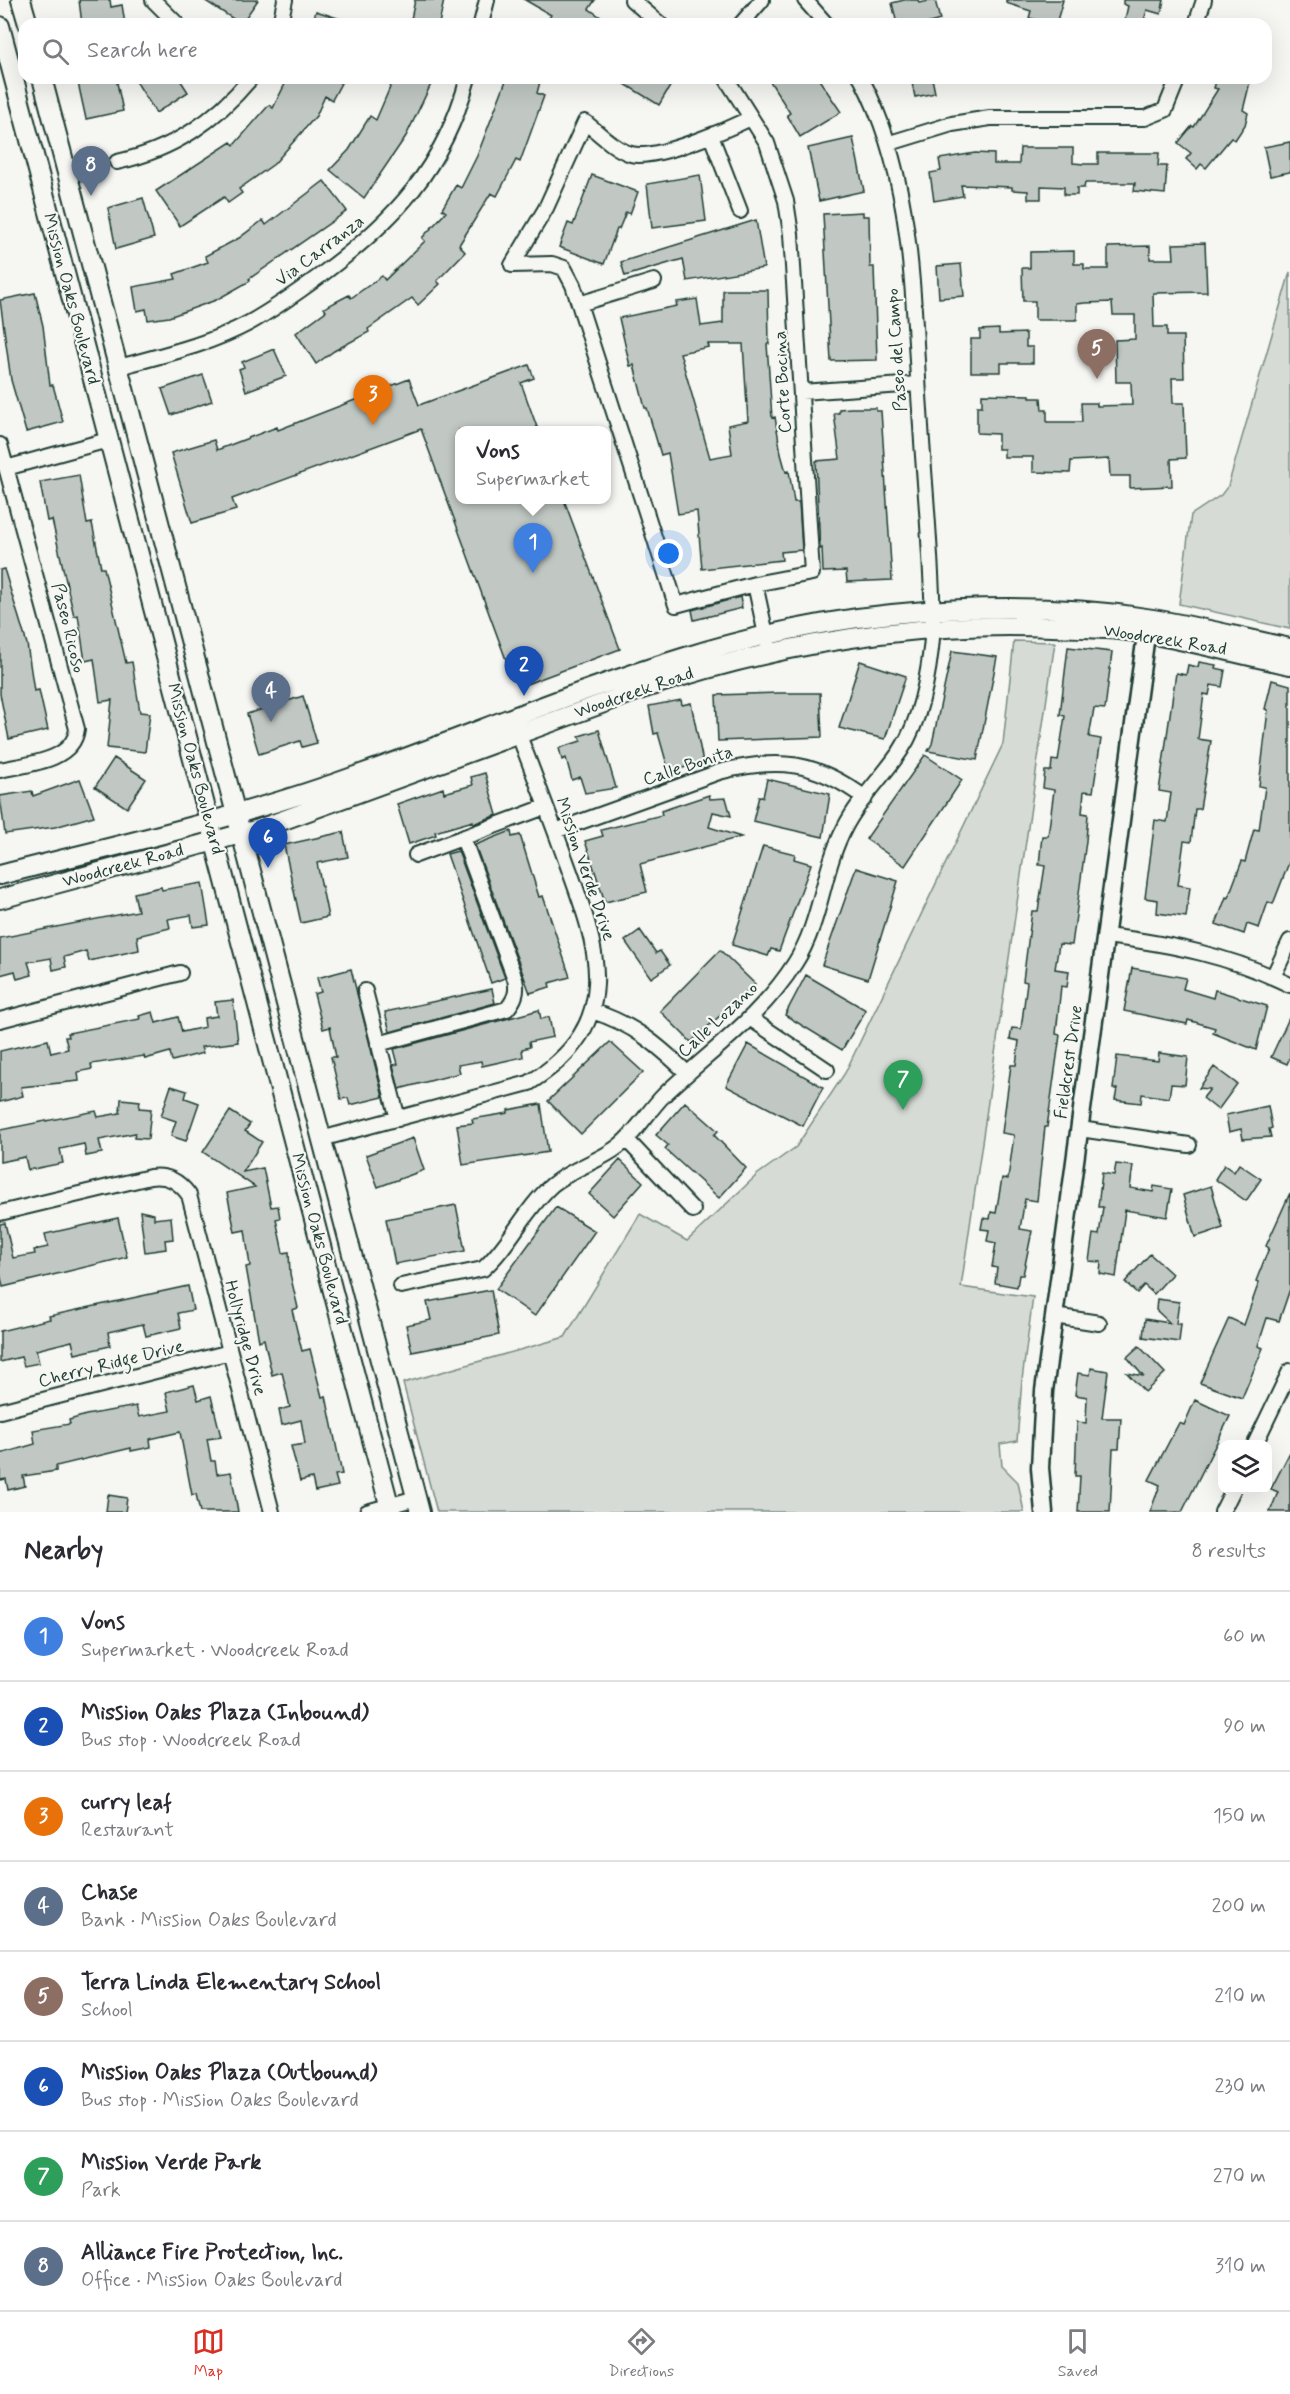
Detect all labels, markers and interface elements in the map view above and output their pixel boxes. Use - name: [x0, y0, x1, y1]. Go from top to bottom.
- search box: [18, 18, 1272, 84]
- icon: search: [39, 35, 72, 68]
- text: Search here: [87, 37, 198, 65]
- pin: 8: [72, 146, 110, 196]
- street label: Via Carranza: [271, 210, 369, 292]
- street label: Mission Oaks Boulevard: [37, 211, 105, 387]
- street label: Paseo del Campo: [881, 288, 913, 412]
- street label: Corte Bocina: [768, 330, 798, 434]
- pin: 5: [1078, 330, 1116, 379]
- pin: 3: [354, 376, 392, 425]
- popup: [455, 426, 611, 504]
- text: Vons: [476, 438, 520, 466]
- text: Supermarket: [476, 466, 590, 493]
- pin: 1: [514, 524, 552, 573]
- your location: [654, 539, 683, 568]
- street label: Paseo Ricoso: [45, 581, 91, 675]
- street label: Woodcreek Road: [1102, 618, 1228, 662]
- pin: 2: [504, 646, 544, 696]
- street label: Woodcreek Road: [571, 661, 697, 725]
- pin: 4: [252, 672, 290, 722]
- street label: Mission Oaks Boulevard: [161, 681, 229, 857]
- street label: Calle Bonita: [640, 740, 736, 792]
- street label: Mission Verde Drive: [549, 794, 621, 944]
- pin: 6: [248, 818, 288, 868]
- street label: Woodcreek Road: [60, 838, 186, 894]
- street label: Calle Lozano: [673, 977, 763, 1063]
- street label: Fieldcrest Drive: [1049, 1004, 1089, 1120]
- pin: 7: [884, 1060, 922, 1110]
- street label: Mission Oaks Boulevard: [285, 1151, 353, 1327]
- street label: Hollyridge Drive: [218, 1278, 272, 1399]
- street label: Cherry Ridge Drive: [36, 1334, 187, 1396]
- map controls: [1218, 1440, 1272, 1494]
- button: layers: [1218, 1440, 1272, 1494]
- text: Nearby: [24, 1534, 103, 1568]
- text: 8 results: [1192, 1538, 1266, 1565]
- text: Vons: [81, 1609, 125, 1637]
- text: 1: [39, 1623, 48, 1650]
- text: 60 m: [1223, 1623, 1266, 1650]
- text: Supermarket · Woodcreek Road: [81, 1637, 349, 1664]
- text: Mission Oaks Plaza (Inbound): [81, 1699, 369, 1727]
- text: 2: [39, 1713, 48, 1740]
- text: 90 m: [1223, 1713, 1266, 1740]
- text: Bus stop · Woodcreek Road: [81, 1727, 301, 1754]
- text: curry leaf: [81, 1789, 172, 1817]
- text: 3: [39, 1803, 48, 1830]
- text: 150 m: [1213, 1803, 1266, 1830]
- text: Restaurant: [81, 1817, 174, 1844]
- text: Chase: [81, 1879, 138, 1907]
- text: 4: [38, 1893, 49, 1920]
- text: 200 m: [1211, 1893, 1266, 1920]
- text: Bank · Mission Oaks Boulevard: [81, 1907, 337, 1934]
- text: Terra Linda Elementary School: [81, 1969, 381, 1997]
- text: 5: [38, 1983, 50, 2010]
- text: 210 m: [1214, 1983, 1266, 2010]
- text: School: [81, 1997, 133, 2024]
- text: Mission Oaks Plaza (Outbound): [81, 2059, 377, 2087]
- text: 6: [38, 2073, 49, 2100]
- text: 230 m: [1214, 2073, 1266, 2100]
- text: Bus stop · Mission Oaks Boulevard: [81, 2087, 359, 2114]
- text: Mission Verde Park: [81, 2149, 261, 2177]
- text: 7: [37, 2163, 50, 2190]
- text: 270 m: [1213, 2163, 1266, 2190]
- text: Park: [81, 2177, 121, 2204]
- text: Alliance Fire Protection, Inc.: [81, 2239, 343, 2267]
- text: 8: [38, 2253, 49, 2280]
- text: 310 m: [1215, 2253, 1266, 2280]
- text: Office · Mission Oaks Boulevard: [81, 2267, 342, 2294]
- tab: Map: [192, 2325, 225, 2382]
- tab: Directions: [608, 2325, 674, 2382]
- tab: Saved: [1058, 2325, 1098, 2382]

